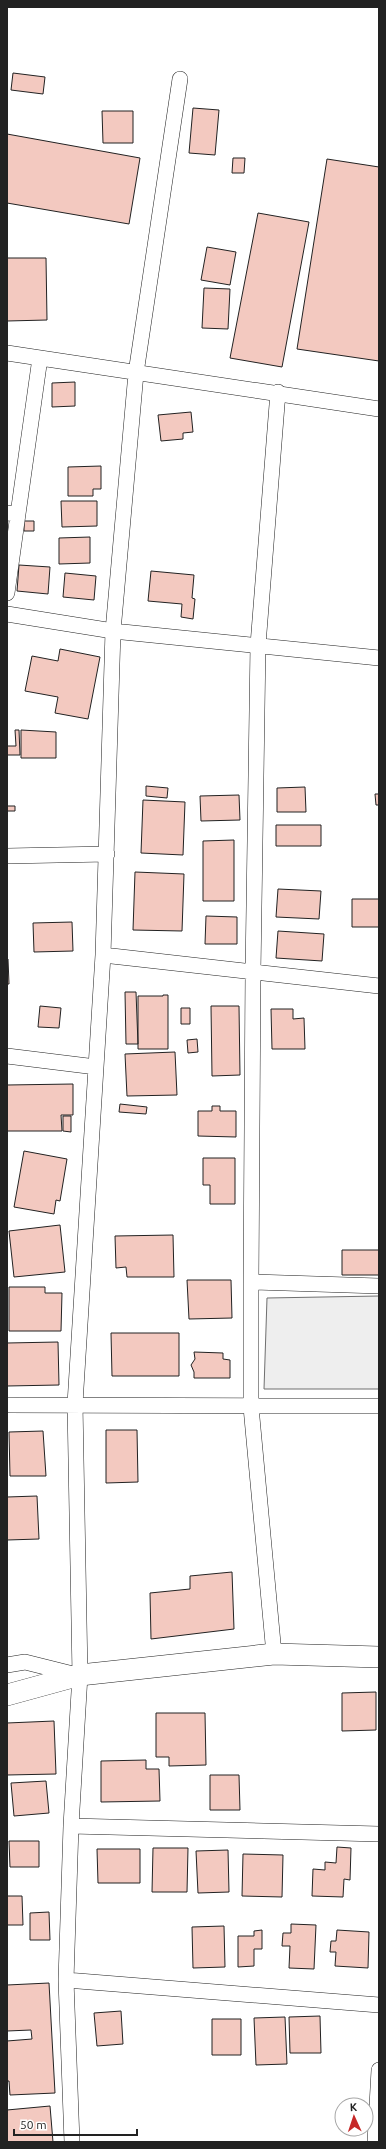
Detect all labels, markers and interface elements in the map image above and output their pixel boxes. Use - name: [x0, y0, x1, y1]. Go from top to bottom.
- north arrow: [334, 2097, 374, 2137]
- text: K: [350, 2101, 358, 2113]
- scale bar: [14, 2111, 137, 2137]
- text: 50 m: [20, 2118, 47, 2131]

